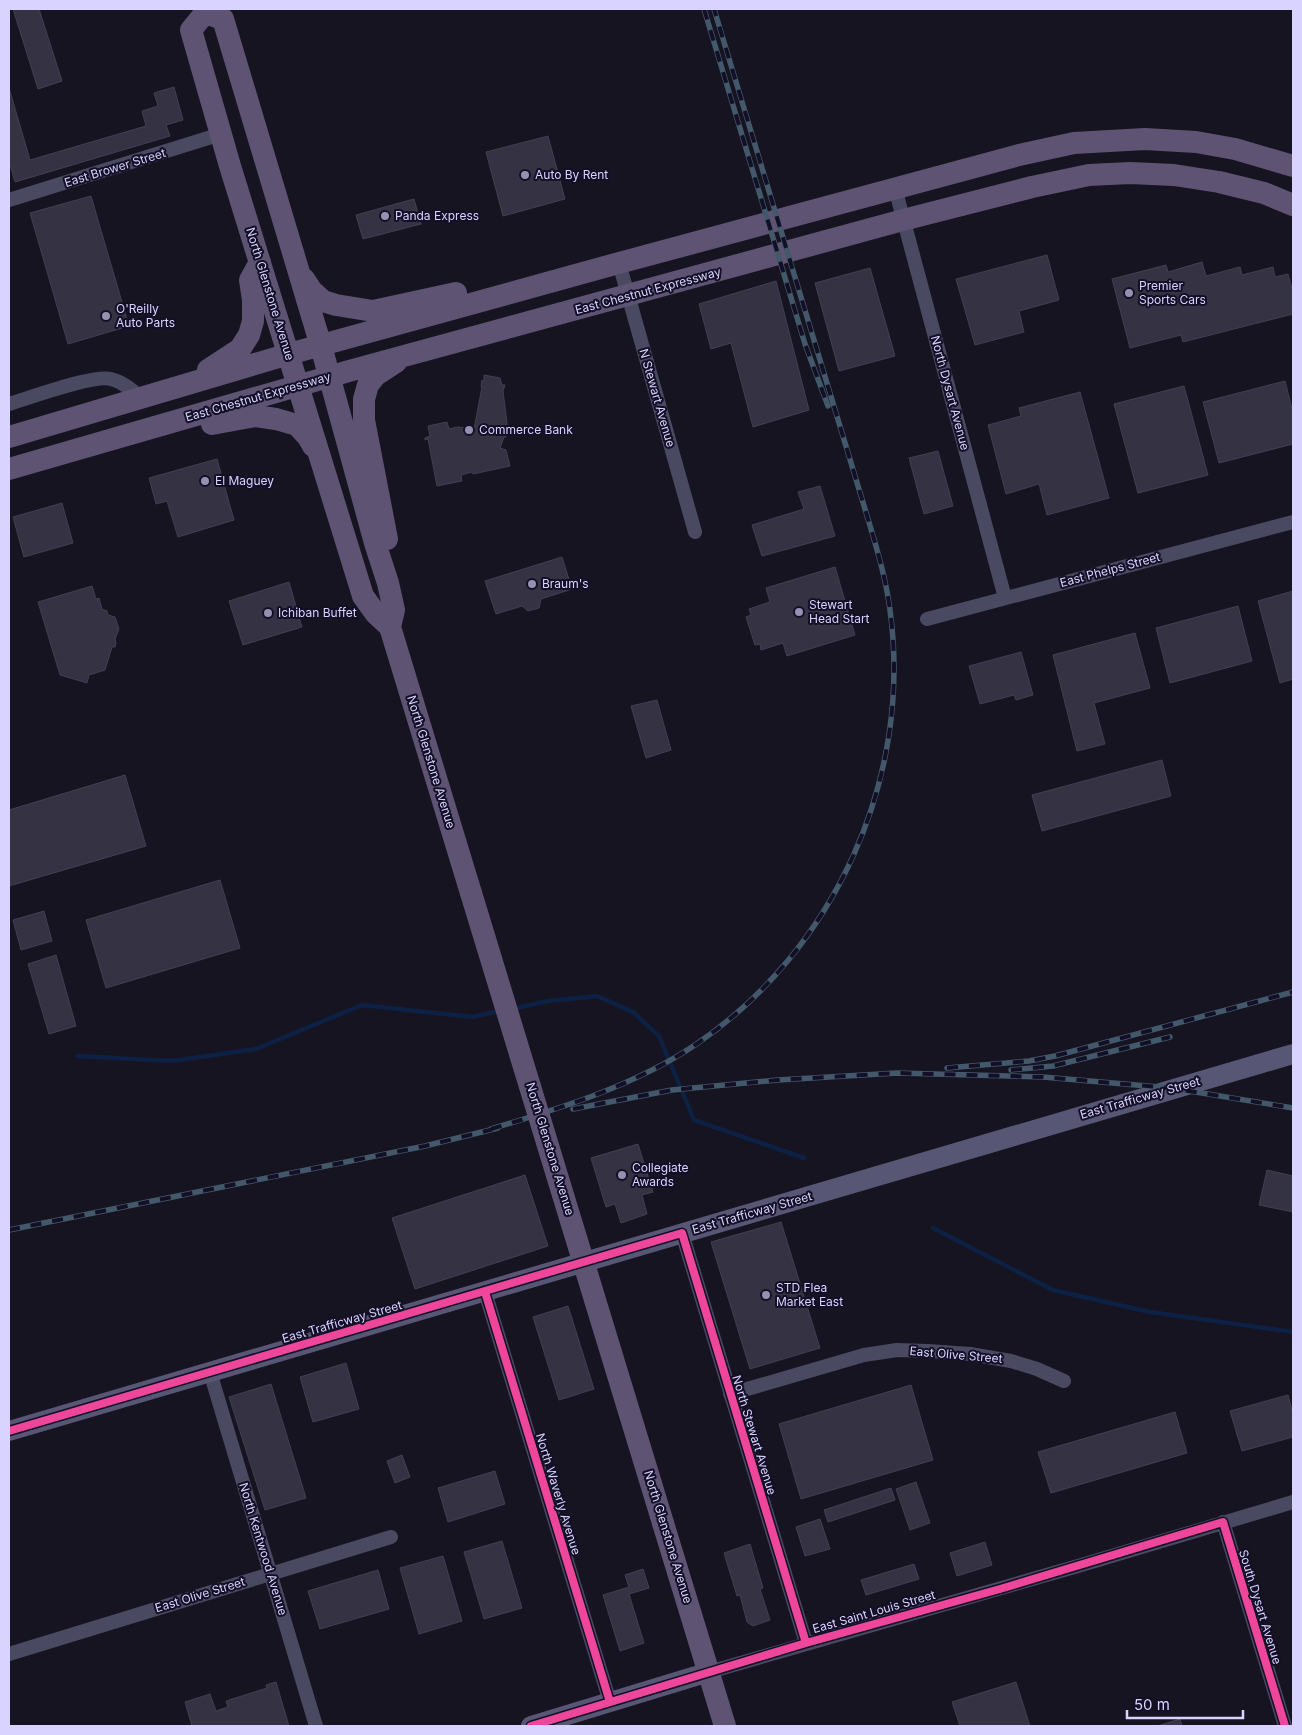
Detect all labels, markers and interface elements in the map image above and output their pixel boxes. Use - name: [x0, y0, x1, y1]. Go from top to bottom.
- street label: East Brower Street: [62, 145, 167, 190]
- place label: Auto By Rent: [535, 167, 608, 182]
- marker: Auto By Rent: [519, 169, 531, 181]
- place label: Panda Express: [395, 208, 479, 223]
- marker: Panda Express: [379, 210, 391, 222]
- street label: North Glenstone Avenue: [243, 226, 298, 362]
- street label: East Chestnut Expressway: [573, 264, 723, 317]
- place label: Premier Sports Cars: [1139, 278, 1206, 307]
- marker: Premier Sports Cars: [1123, 287, 1135, 299]
- place label: O'Reilly Auto Parts: [116, 301, 175, 330]
- marker: O'Reilly Auto Parts: [100, 310, 112, 322]
- street label: North Dysart Avenue: [928, 334, 973, 452]
- street label: N Stewart Avenue: [636, 347, 679, 449]
- street label: East Chestnut Expressway: [183, 369, 332, 424]
- place label: Commerce Bank: [479, 422, 573, 437]
- marker: Commerce Bank: [463, 424, 475, 436]
- place label: El Maguey: [215, 473, 274, 488]
- marker: El Maguey: [199, 475, 211, 487]
- street label: East Phelps Street: [1058, 549, 1162, 590]
- place label: Braum's: [542, 576, 589, 591]
- marker: Braum's: [526, 578, 538, 590]
- place label: Stewart Head Start: [809, 597, 870, 626]
- place label: Ichiban Buffet: [278, 605, 357, 620]
- marker: Stewart Head Start: [793, 606, 805, 618]
- marker: Ichiban Buffet: [262, 607, 274, 619]
- street label: North Glenstone Avenue: [404, 694, 459, 830]
- street label: East Trafficway Street: [1078, 1073, 1202, 1122]
- street label: North Glenstone Avenue: [523, 1081, 578, 1217]
- place label: Collegiate Awards: [632, 1160, 689, 1189]
- marker: Collegiate Awards: [616, 1169, 628, 1181]
- street label: East Trafficway Street: [690, 1188, 814, 1237]
- place label: STD Flea Market East: [776, 1280, 843, 1309]
- marker: STD Flea Market East: [760, 1289, 772, 1301]
- street label: East Trafficway Street: [280, 1297, 404, 1346]
- street label: East Olive Street: [909, 1343, 1003, 1366]
- street label: North Stewart Avenue: [729, 1373, 780, 1497]
- street label: North Waverly Avenue: [533, 1431, 584, 1557]
- street label: North Glenstone Avenue: [641, 1469, 696, 1605]
- street label: North Kentwood Avenue: [236, 1481, 291, 1617]
- street label: South Dysart Avenue: [1236, 1548, 1285, 1666]
- street label: East Olive Street: [153, 1574, 247, 1615]
- street label: East Saint Louis Street: [811, 1587, 937, 1636]
- scale bar: [1127, 1688, 1243, 1720]
- text: 50 m: [1134, 1695, 1170, 1714]

